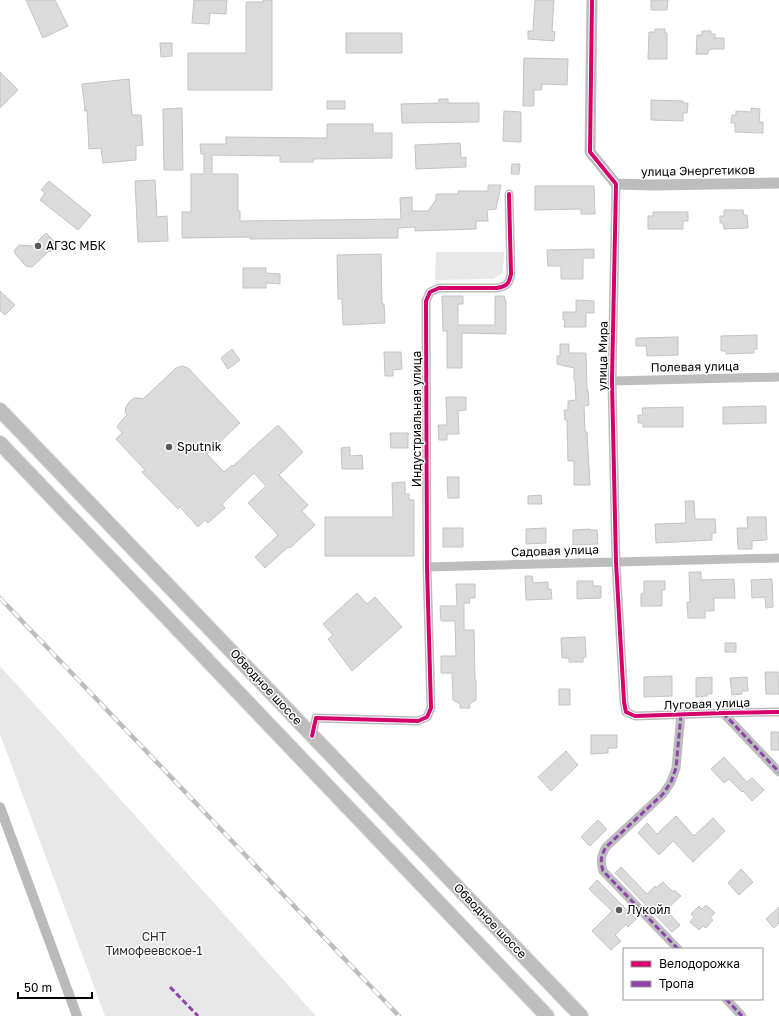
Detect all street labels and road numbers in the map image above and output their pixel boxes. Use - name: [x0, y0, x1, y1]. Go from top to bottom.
- street label: улица Энергетиков: [641, 162, 755, 179]
- street label: улица Мира: [594, 321, 611, 391]
- street label: Индустриальная улица: [409, 351, 424, 487]
- street label: Полевая улица: [651, 358, 739, 375]
- street label: Садовая улица: [511, 541, 599, 560]
- street label: Обводное шоссе: [227, 645, 305, 728]
- street label: Луговая улица: [664, 694, 750, 713]
- street label: Обводное шоссе: [451, 880, 530, 961]

